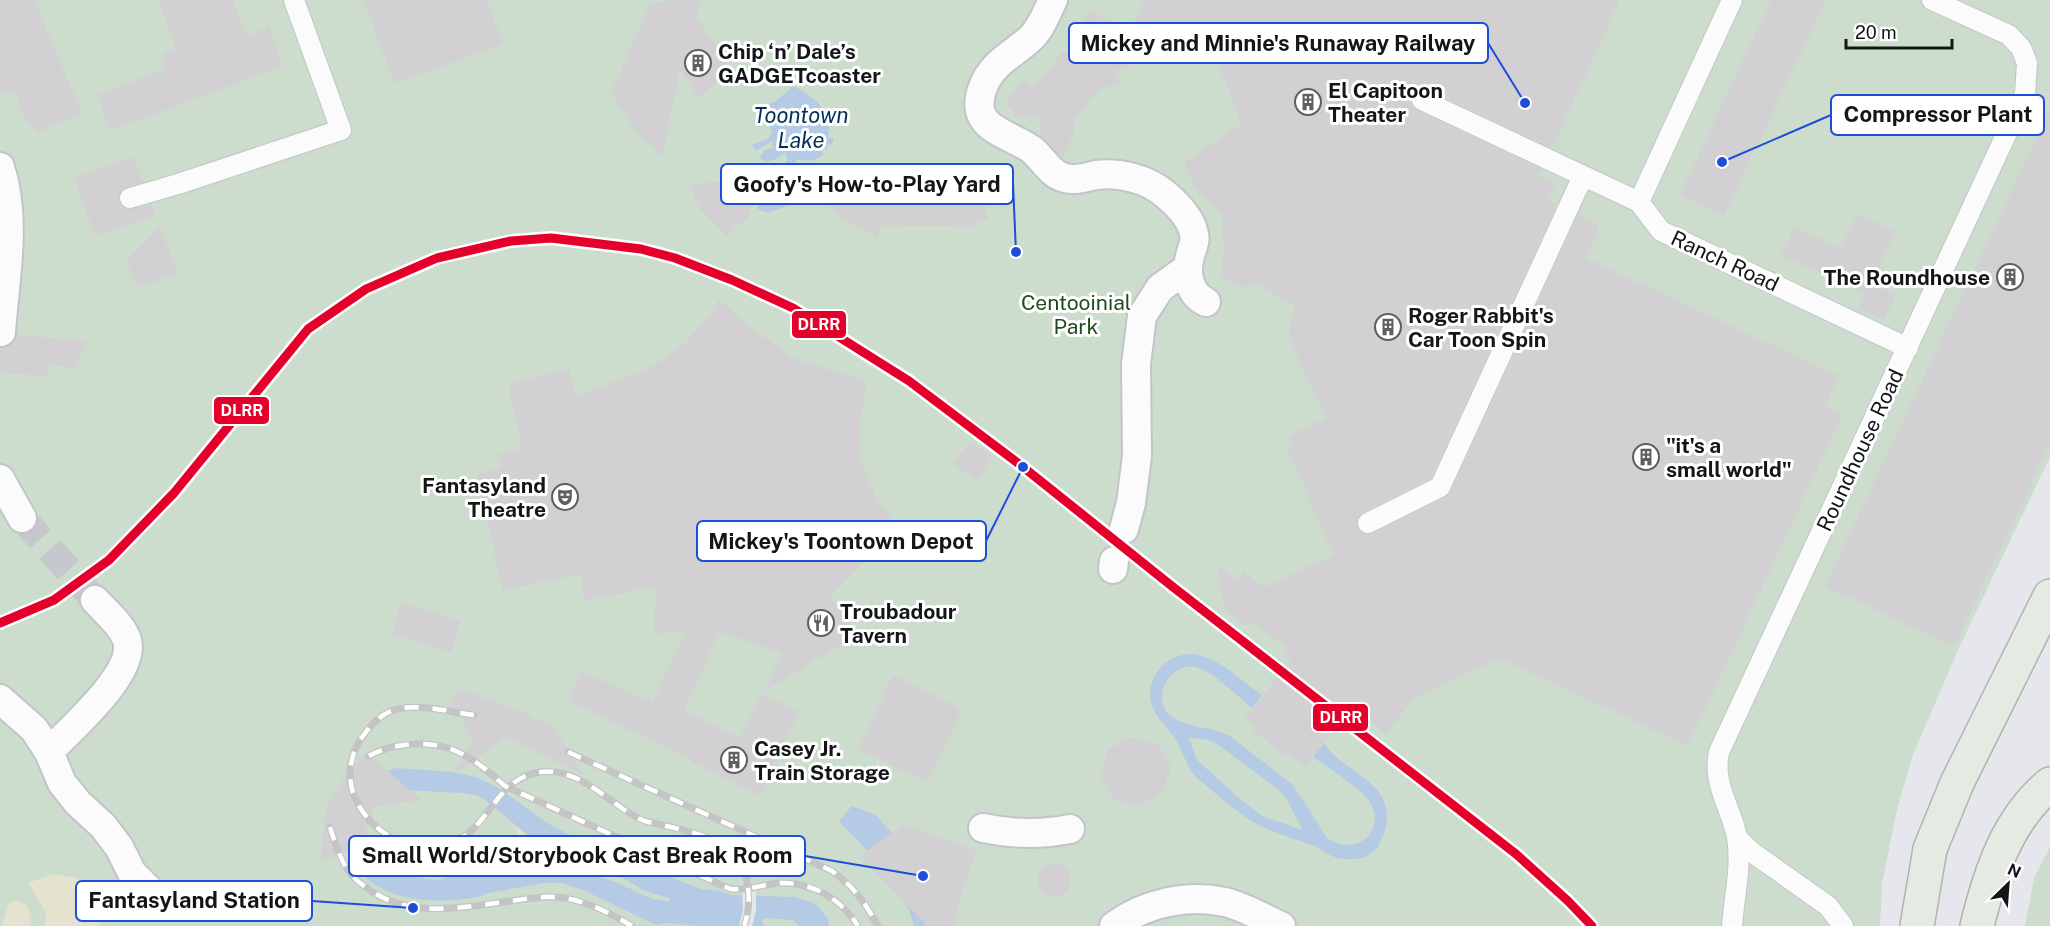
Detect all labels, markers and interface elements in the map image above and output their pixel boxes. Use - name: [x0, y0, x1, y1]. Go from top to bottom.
- scale bar: [1846, 12, 1952, 50]
- text: 20 m: [1855, 22, 1897, 43]
- callout: Mickey and Minnie's Runaway Railway: [1069, 23, 1488, 63]
- text: Mickey and Minnie's Runaway Railway: [1081, 30, 1476, 56]
- place label: Chip ‘n’ Dale’s GADGETcoaster: [718, 39, 881, 88]
- building icon: Chip ‘n’ Dale’s GADGETcoaster: [683, 48, 713, 78]
- place label: El Capitoon Theater: [1328, 78, 1443, 127]
- building icon: El Capitoon Theater: [1293, 87, 1323, 117]
- callout: Compressor Plant: [1831, 95, 2044, 135]
- text: Compressor Plant: [1844, 101, 2032, 127]
- water label: Toontown Lake: [754, 102, 848, 153]
- callout: Goofy's How-to-Play Yard: [721, 164, 1013, 204]
- text: Goofy's How-to-Play Yard: [733, 171, 1001, 197]
- street label: Ranch Road: [1667, 225, 1783, 297]
- building icon: The Roundhouse: [1995, 262, 2025, 292]
- place label: The Roundhouse: [1824, 265, 1990, 290]
- park label: Centooinial Park: [1021, 290, 1131, 339]
- place label: Roger Rabbit's Car Toon Spin: [1408, 303, 1554, 352]
- line badge: DLRR: [791, 310, 847, 339]
- building icon: Roger Rabbit's Car Toon Spin: [1373, 312, 1403, 342]
- text: DLRR: [797, 315, 841, 334]
- street label: Roundhouse Road: [1811, 365, 1909, 535]
- line badge: DLRR: [213, 396, 270, 425]
- text: DLRR: [220, 401, 264, 420]
- place label: "it's a small world": [1666, 433, 1792, 482]
- building icon: "it's a small world": [1631, 442, 1661, 472]
- place label: Fantasyland Theatre: [422, 473, 546, 522]
- theatre icon: Fantasyland Theatre: [550, 482, 580, 512]
- callout: Mickey's Toontown Depot: [697, 521, 986, 561]
- text: Mickey's Toontown Depot: [708, 528, 974, 554]
- place label: Troubadour Tavern: [840, 599, 957, 648]
- restaurant icon: Troubadour Tavern: [806, 608, 836, 638]
- line badge: DLRR: [1312, 703, 1369, 732]
- text: DLRR: [1319, 708, 1363, 727]
- place label: Casey Jr. Train Storage: [754, 736, 890, 785]
- building icon: Casey Jr. Train Storage: [719, 745, 749, 775]
- callout: Small World/Storybook Cast Break Room: [349, 836, 805, 876]
- text: Small World/Storybook Cast Break Room: [362, 842, 793, 868]
- north arrow: [1978, 854, 2038, 914]
- text: N: [2004, 860, 2024, 882]
- callout: Fantasyland Station: [76, 881, 312, 921]
- text: Fantasyland Station: [88, 887, 300, 913]

